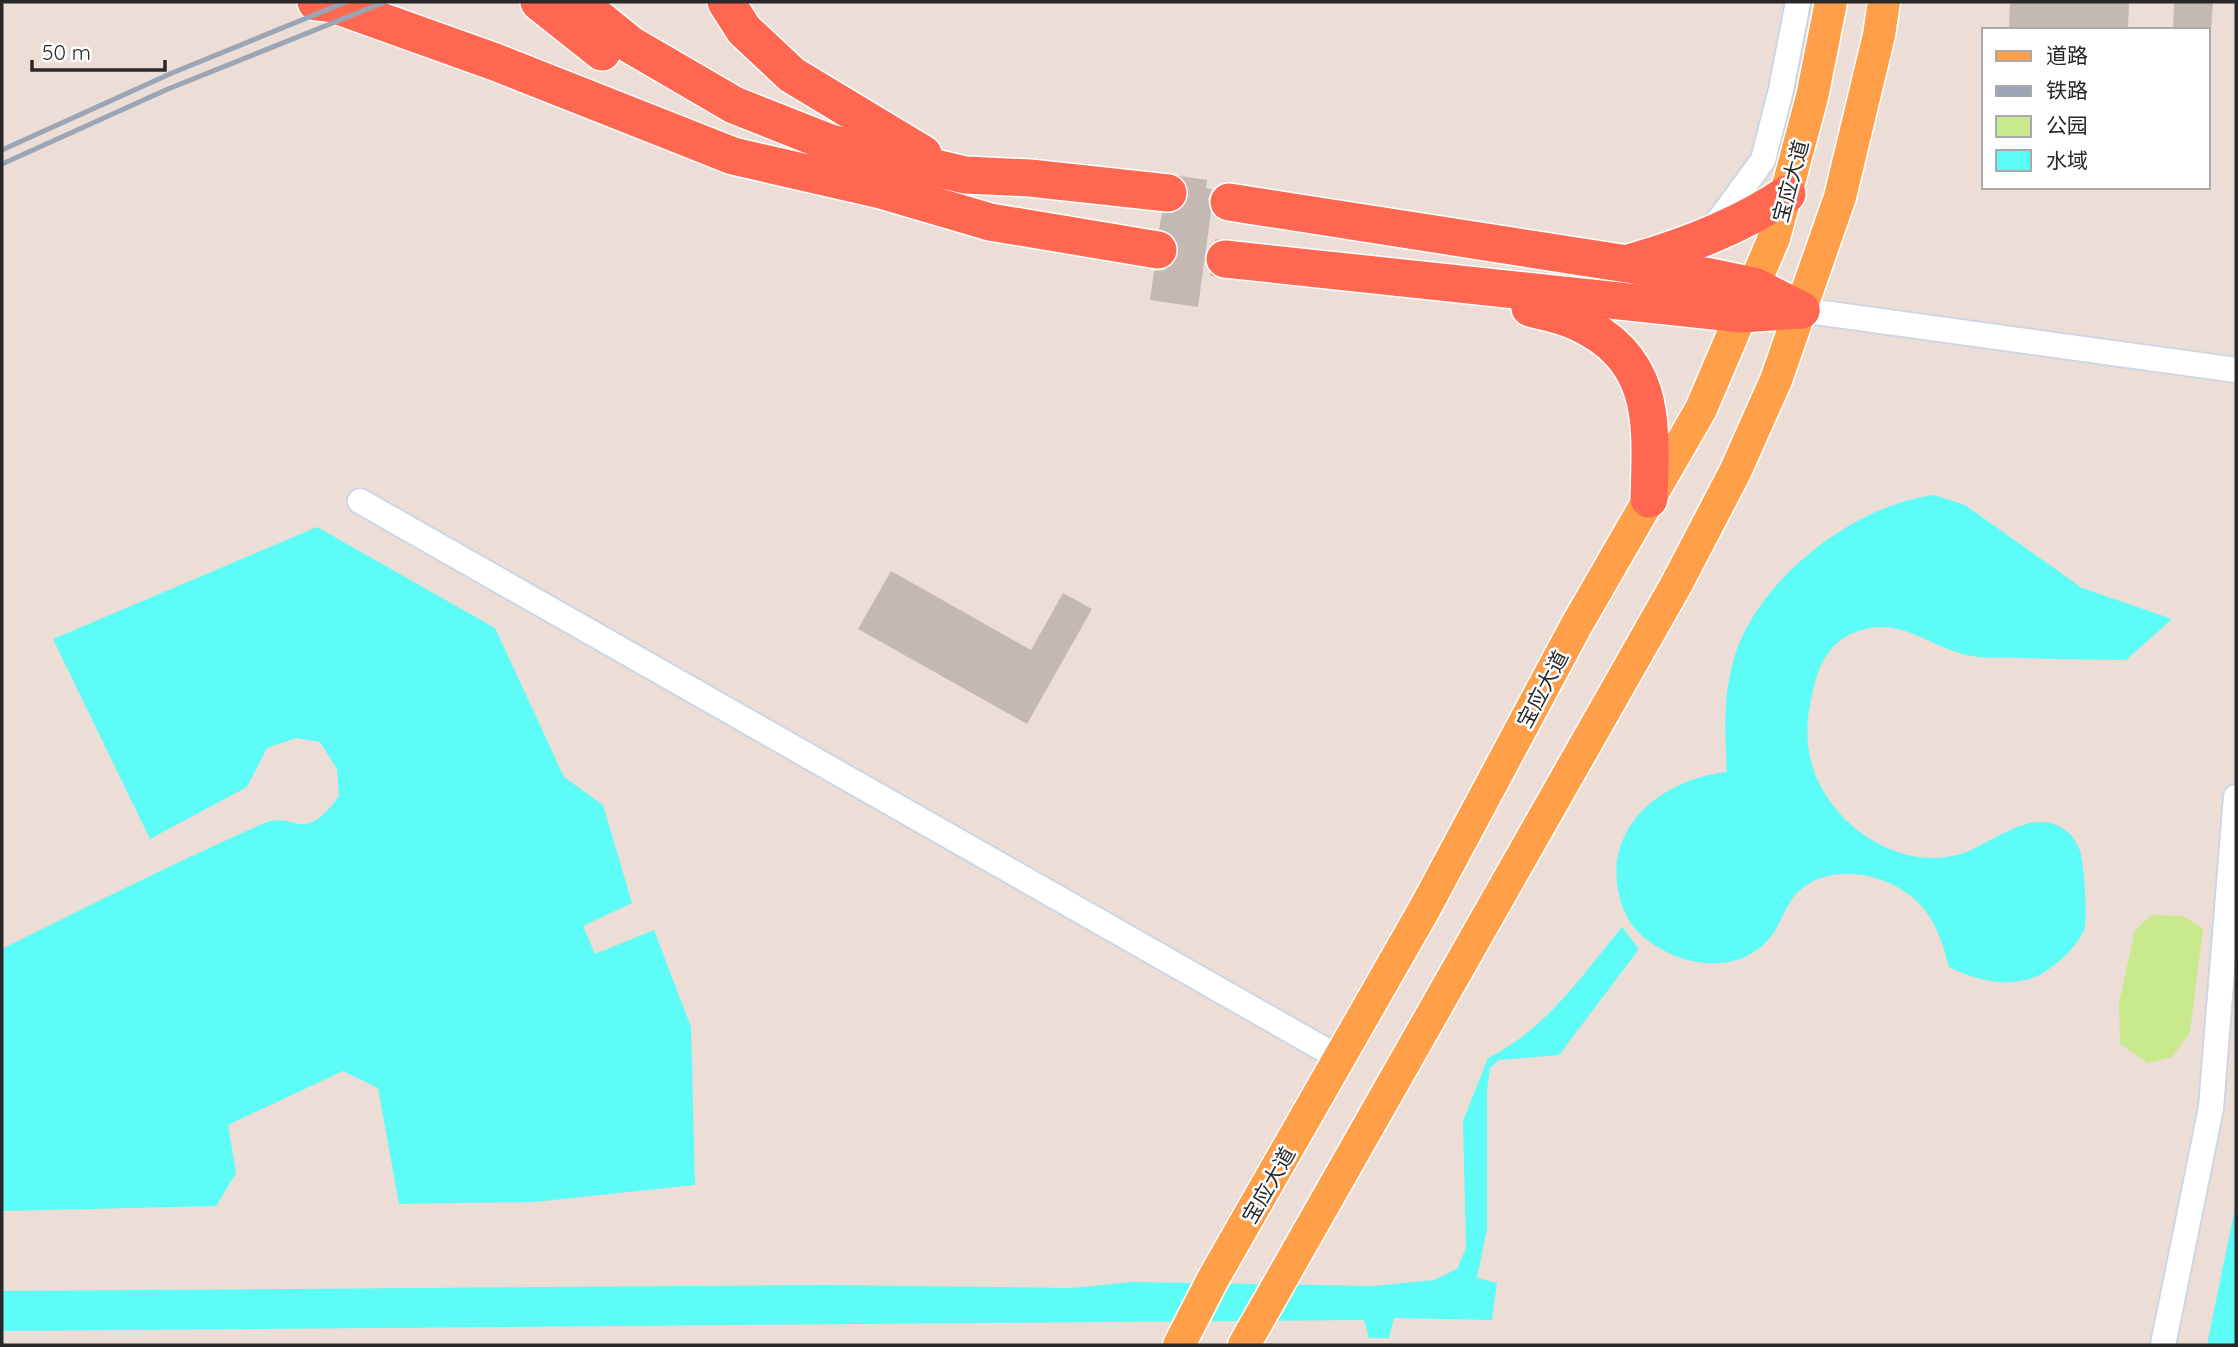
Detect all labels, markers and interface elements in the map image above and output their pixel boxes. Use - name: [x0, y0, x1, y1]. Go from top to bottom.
- scale bar: [32, 28, 164, 72]
- legend: [1982, 28, 2210, 189]
- text: 50 m: [42, 39, 91, 65]
- text: 道路: [2046, 42, 2088, 68]
- text: 铁路: [2046, 77, 2088, 103]
- text: 公园: [2046, 112, 2088, 138]
- street label: 宝应大道: [1767, 137, 1813, 225]
- text: 水域: [2046, 147, 2088, 173]
- street label: 宝应大道: [1511, 646, 1573, 732]
- street label: 宝应大道: [1236, 1142, 1300, 1228]

